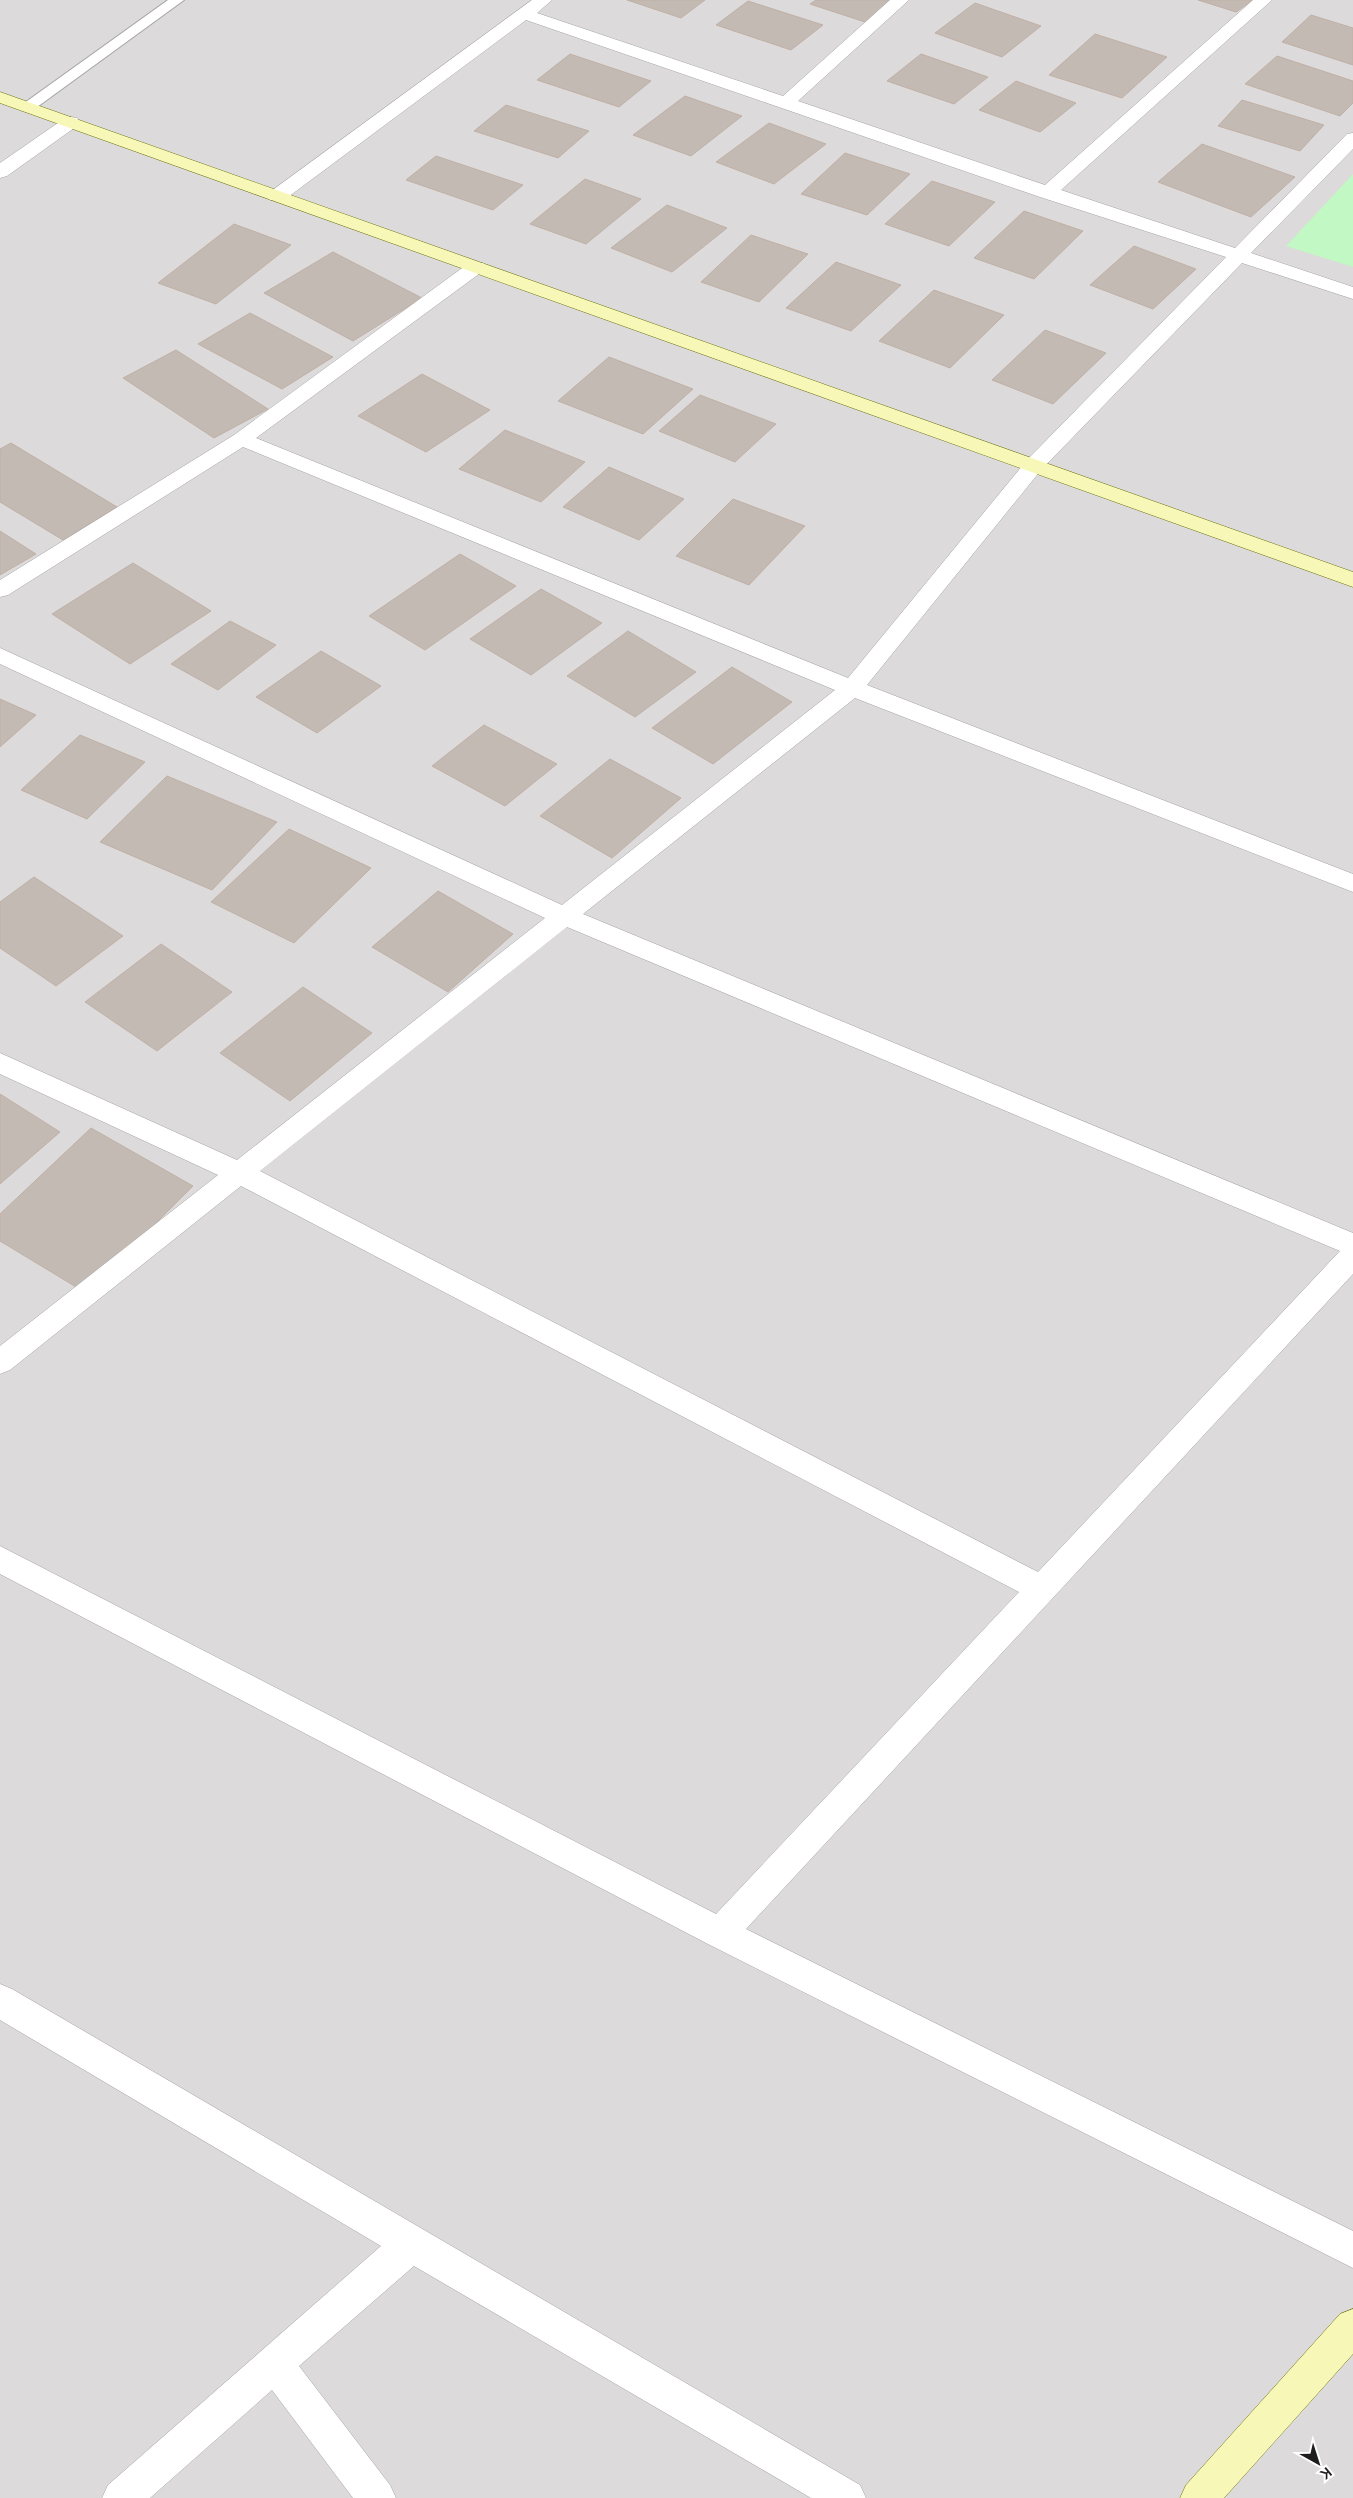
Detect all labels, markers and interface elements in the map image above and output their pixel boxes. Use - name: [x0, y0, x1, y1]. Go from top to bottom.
- north arrow: [1293, 2438, 1343, 2488]
- text: K: [1317, 2464, 1336, 2483]

